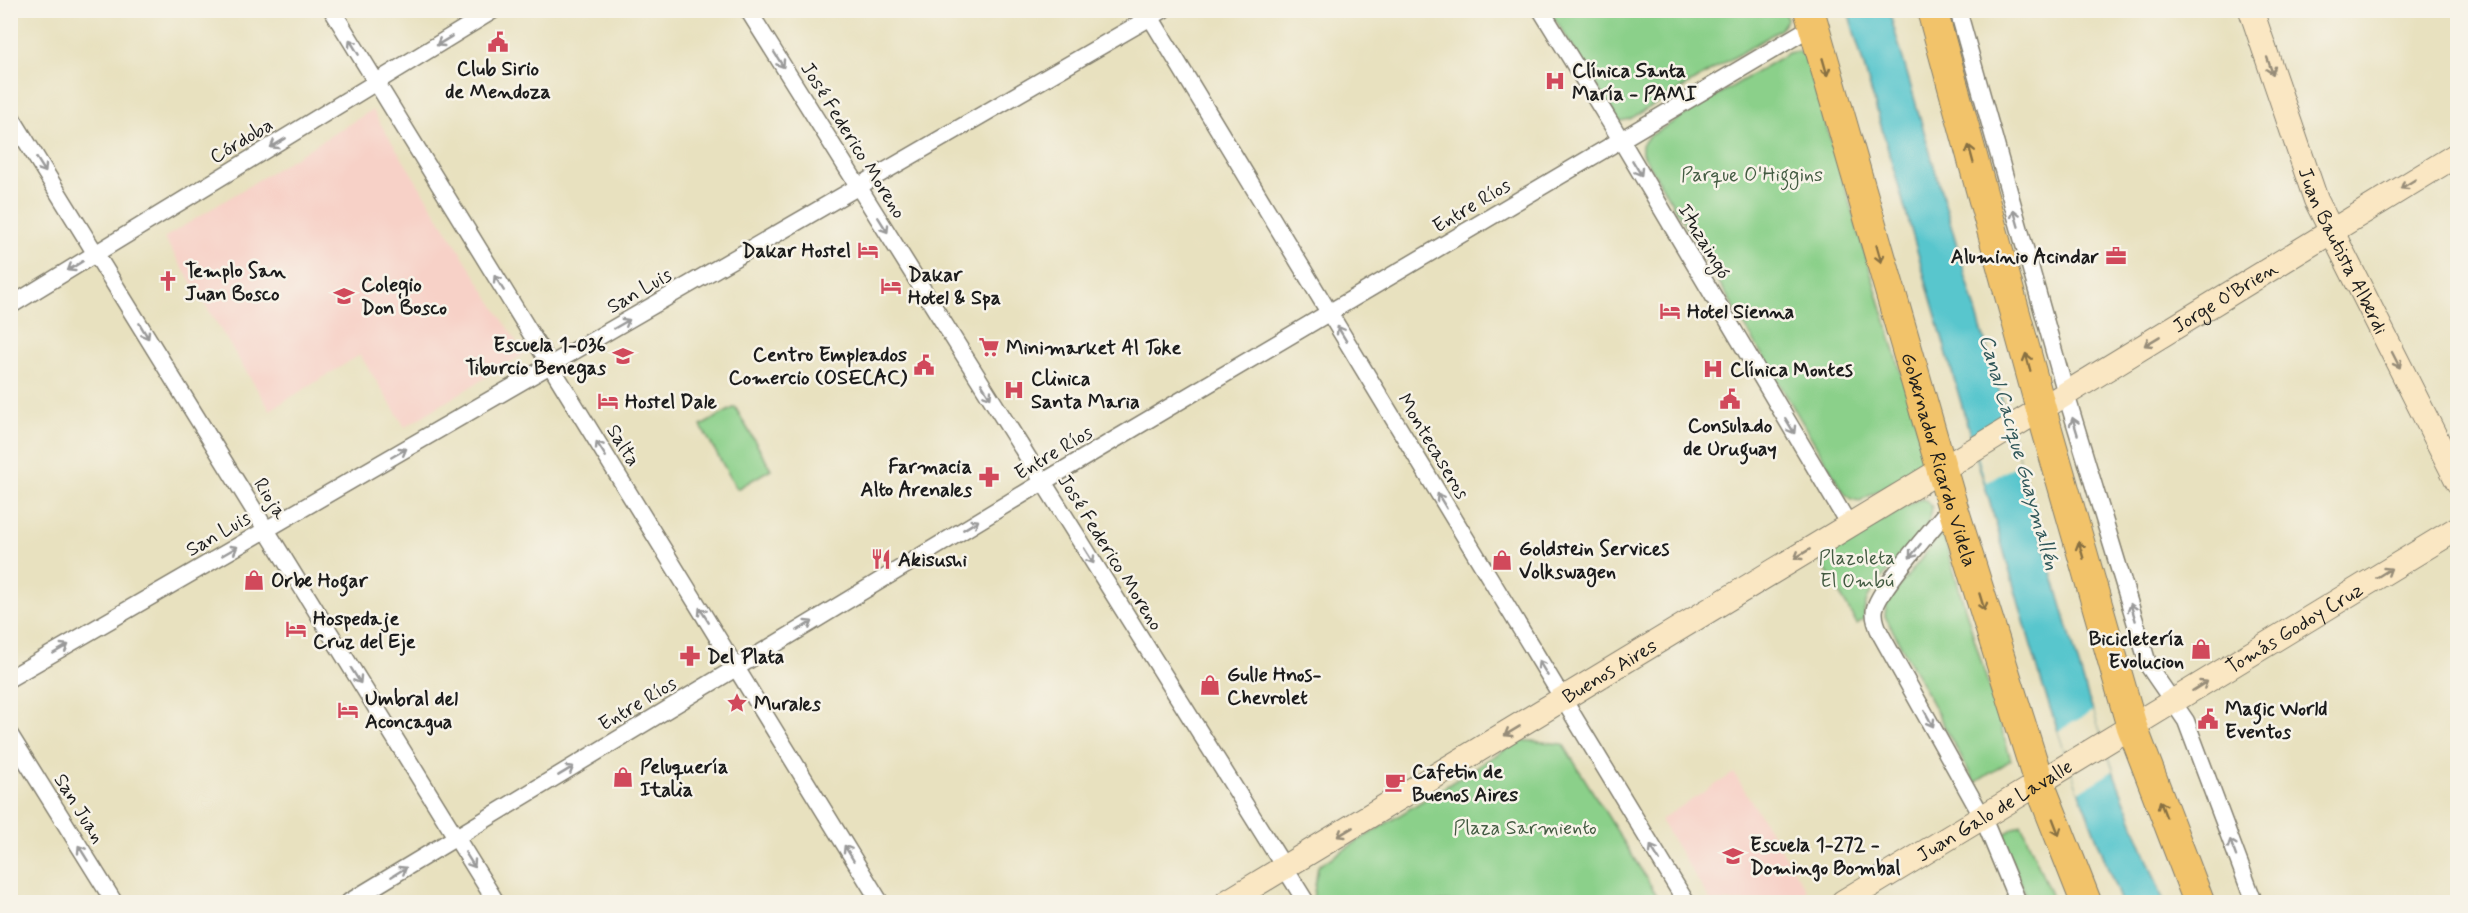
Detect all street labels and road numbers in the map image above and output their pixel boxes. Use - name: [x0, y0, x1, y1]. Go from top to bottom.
- street label: José Federico Moreno: [794, 57, 912, 224]
- street label: Córdoba: [205, 112, 279, 171]
- street label: Juan Bautista Alberdi: [2291, 164, 2394, 339]
- street label: Entre Ríos: [1428, 172, 1516, 240]
- street label: Ituzaingó: [1670, 199, 1737, 285]
- street label: Jorge O'Brien: [2168, 255, 2283, 340]
- street label: San Luis: [602, 262, 677, 321]
- street label: Gobernador Ricardo Videla: [1894, 350, 1983, 570]
- street label: Montecaseros: [1390, 389, 1475, 505]
- street label: Entre Ríos: [1010, 419, 1098, 487]
- street label: Salta: [599, 420, 646, 472]
- street label: José Federico Moreno: [1051, 469, 1169, 636]
- street label: Rioja: [247, 473, 293, 526]
- street label: San Luis: [181, 505, 256, 564]
- street label: Tomás Godoy Cruz: [2221, 577, 2369, 681]
- street label: Buenos Aires: [1558, 633, 1663, 711]
- street label: Entre Ríos: [594, 670, 682, 738]
- street label: Juan Galo de Lavalle: [1912, 753, 2078, 869]
- street label: San Juan: [47, 769, 111, 849]

